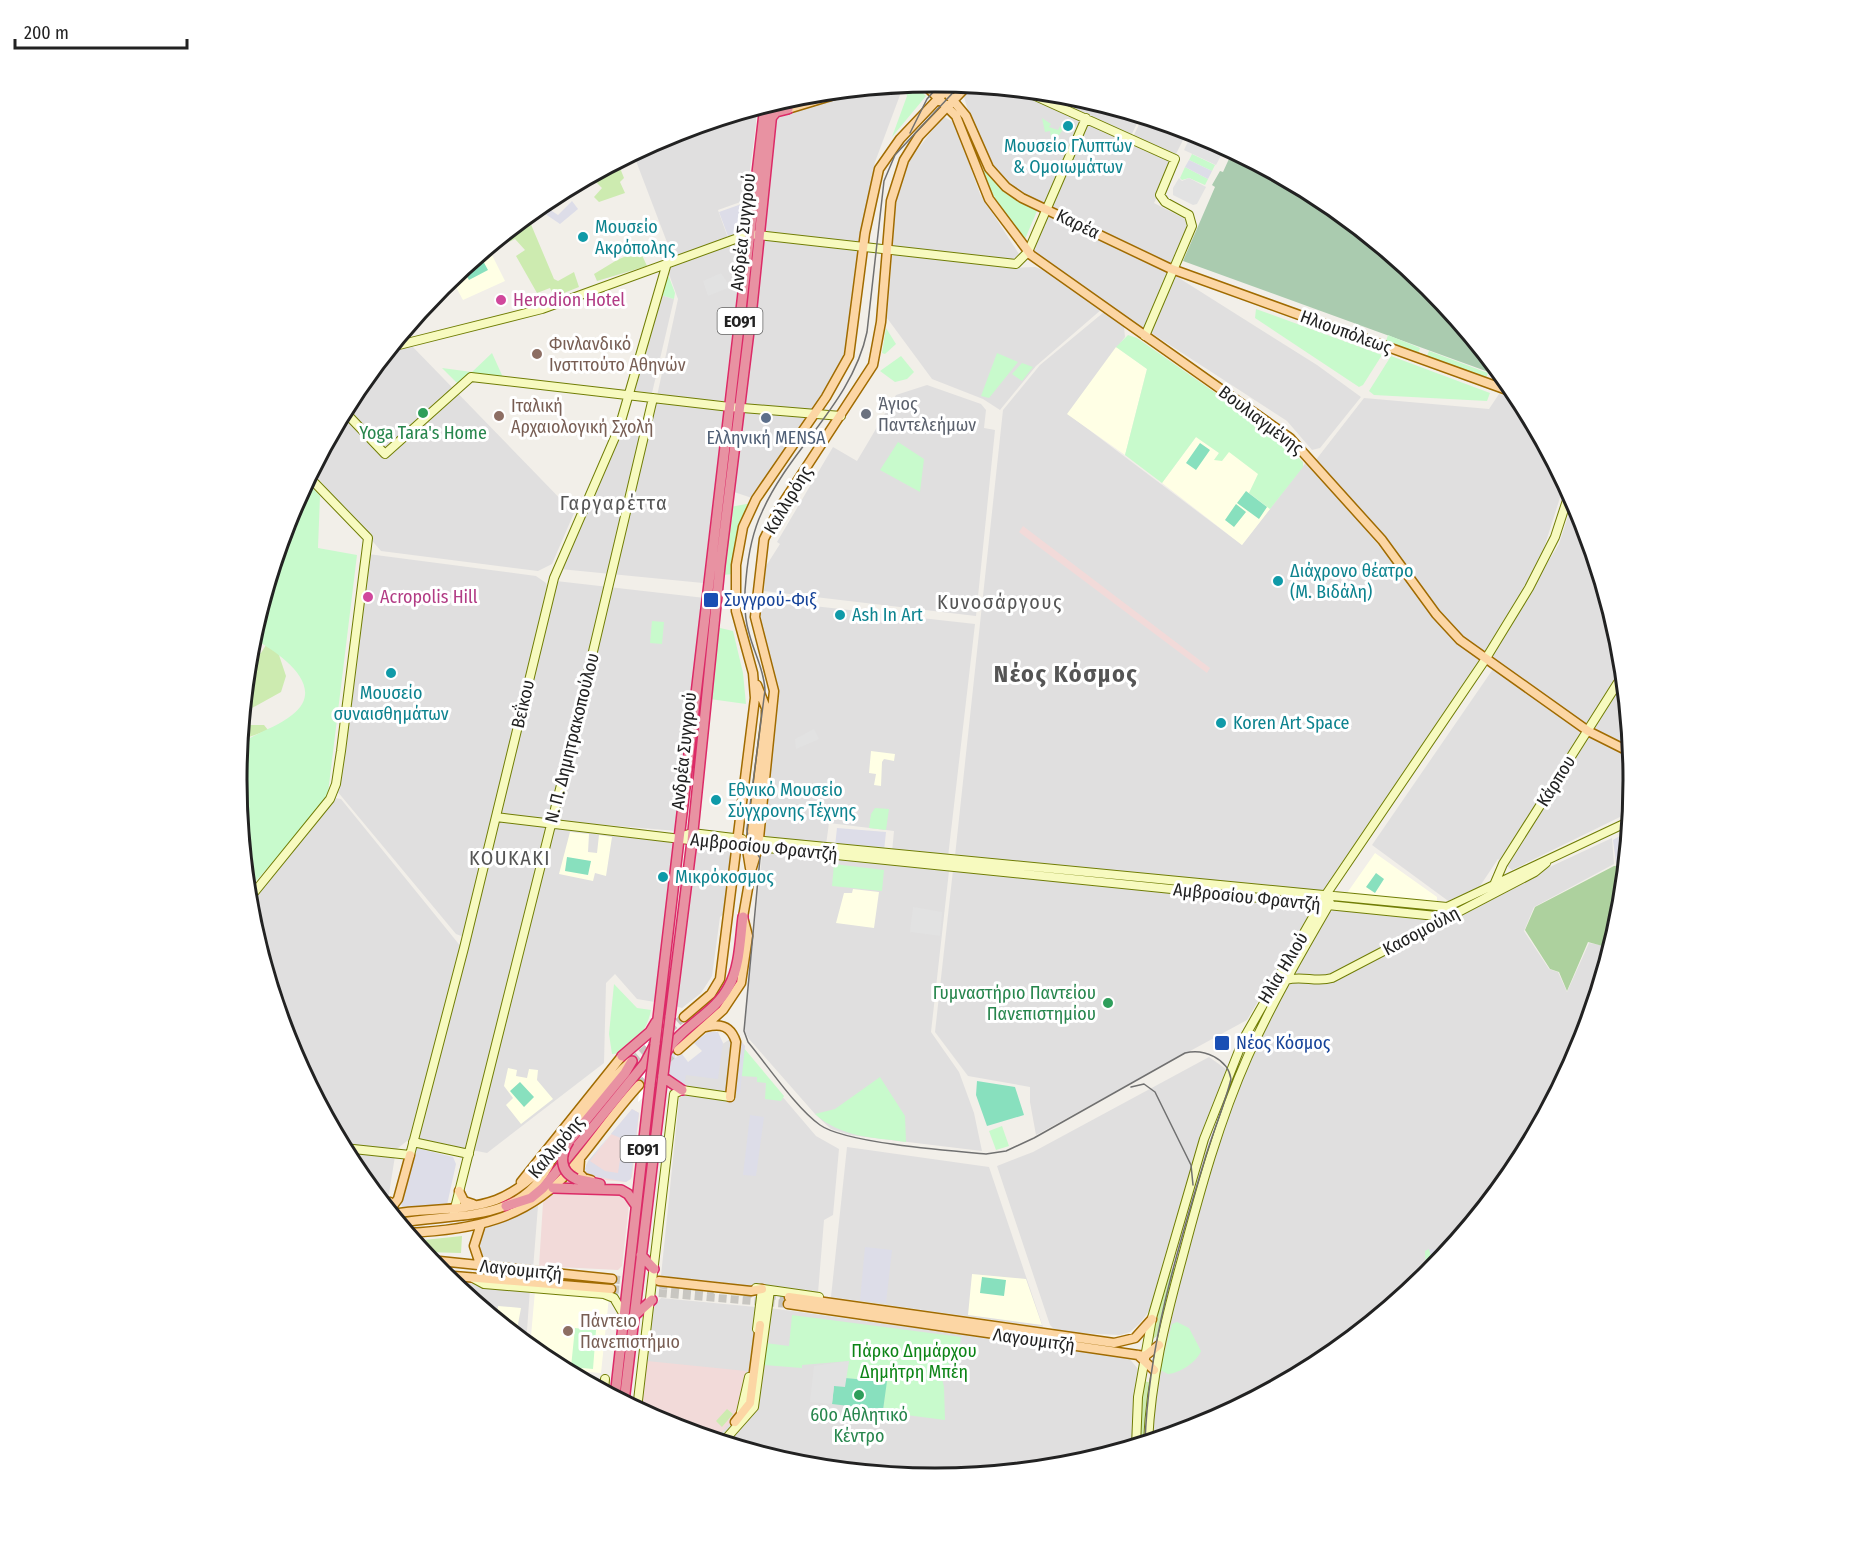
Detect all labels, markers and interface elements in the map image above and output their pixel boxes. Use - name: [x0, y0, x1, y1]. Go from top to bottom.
- scale bar: [15, 12, 188, 50]
- text: 200 m: [24, 22, 69, 44]
- marker: Μουσείο Γλυπτών & Ομοιωμάτων: [1061, 119, 1075, 133]
- place label: Μουσείο Γλυπτών & Ομοιωμάτων: [1004, 135, 1132, 178]
- street label: Ανδρέα Συγγρού: [726, 172, 760, 292]
- street label: Καρέα: [1053, 204, 1103, 244]
- place label: Μουσείο Ακρόπολης: [595, 216, 676, 259]
- marker: Μουσείο Ακρόπολης: [576, 230, 590, 244]
- place label: Herodion Hotel: [513, 289, 625, 311]
- marker: Herodion Hotel: [494, 293, 508, 307]
- street label: Ηλιουπόλεως: [1297, 305, 1395, 359]
- road number: ΕΟ91: [718, 308, 762, 334]
- place label: Φινλανδικό Iνστιτούτο Aθηνών: [549, 333, 686, 376]
- marker: Φινλανδικό Iνστιτούτο Aθηνών: [530, 347, 544, 361]
- street label: Βουλιαγμένης: [1214, 381, 1308, 459]
- place label: Άγιος Παντελεήμων: [878, 393, 976, 436]
- place label: Ιταλική Αρχαιολογική Σχολή: [511, 395, 654, 438]
- marker: Yoga Tara's Home: [416, 406, 430, 420]
- marker: Άγιος Παντελεήμων: [859, 407, 873, 421]
- marker: Ιταλική Αρχαιολογική Σχολή: [492, 409, 506, 423]
- marker: Ελληνική MENSA: [759, 411, 773, 425]
- place label: Yoga Tara's Home: [359, 422, 487, 444]
- place label: Ελληνική MENSA: [707, 427, 826, 449]
- street label: Καλλιρόης: [759, 462, 817, 538]
- district label: Γαργαρέττα: [560, 491, 668, 515]
- place label: Διάχρονο θέατρο (Μ. Βιδάλη): [1290, 560, 1413, 603]
- marker: Διάχρονο θέατρο (Μ. Βιδάλη): [1271, 574, 1285, 588]
- place label: Acropolis Hill: [380, 586, 478, 608]
- place label: Συγγρού-Φιξ: [724, 589, 817, 611]
- marker: Acropolis Hill: [361, 590, 375, 604]
- district label: Κυνοσάργους: [937, 590, 1063, 614]
- marker: Συγγρού-Φιξ: [702, 591, 720, 609]
- place label: Ash In Art: [852, 604, 923, 626]
- marker: Ash In Art: [833, 608, 847, 622]
- street label: Ν. Π. Δημητρακοπούλου: [540, 651, 604, 825]
- district label: Νέος Κόσμος: [994, 660, 1138, 688]
- marker: Μουσείο συναισθημάτων: [384, 666, 398, 680]
- street label: Βεΐκου: [507, 678, 539, 730]
- place label: Μουσείο συναισθημάτων: [333, 682, 449, 725]
- street label: Ανδρέα Συγγρού: [667, 691, 701, 811]
- place label: Koren Art Space: [1233, 712, 1350, 734]
- marker: Koren Art Space: [1214, 716, 1228, 730]
- street label: Κάρπου: [1532, 751, 1580, 811]
- place label: Εθνικό Μουσείο Σύγχρονης Τέχνης: [728, 779, 857, 822]
- marker: Εθνικό Μουσείο Σύγχρονης Τέχνης: [709, 793, 723, 807]
- street label: Αμβροσίου Φραντζή: [689, 828, 839, 866]
- district label: KOUKAKI: [469, 846, 551, 870]
- place label: Μικρόκοσμος: [675, 866, 774, 888]
- marker: Μικρόκοσμος: [656, 870, 670, 884]
- street label: Αμβροσίου Φραντζή: [1172, 878, 1322, 916]
- street label: Κασομούλη: [1379, 902, 1463, 960]
- street label: Ηλία Ηλιού: [1253, 928, 1313, 1008]
- place label: Γυμναστήριο Παντείου Πανεπιστημίου: [933, 982, 1096, 1025]
- marker: Γυμναστήριο Παντείου Πανεπιστημίου: [1101, 996, 1115, 1010]
- place label: Νέος Κόσμος: [1236, 1032, 1331, 1054]
- marker: Νέος Κόσμος: [1213, 1034, 1231, 1052]
- street label: Καλλιρόης: [523, 1111, 589, 1183]
- road number: ΕΟ91: [620, 1136, 666, 1162]
- street label: Λαγουμιτζή: [479, 1255, 563, 1285]
- place label: Πάντειο Πανεπιστήμιο: [580, 1310, 680, 1353]
- street label: Λαγουμιτζή: [992, 1323, 1076, 1357]
- marker: Πάντειο Πανεπιστήμιο: [561, 1324, 575, 1338]
- park label: Πάρκο Δημάρχου Δημήτρη Μπέη: [851, 1340, 977, 1383]
- marker: 60ο Αθλητικό Κέντρο: [852, 1388, 866, 1402]
- place label: 60ο Αθλητικό Κέντρο: [810, 1404, 908, 1447]

